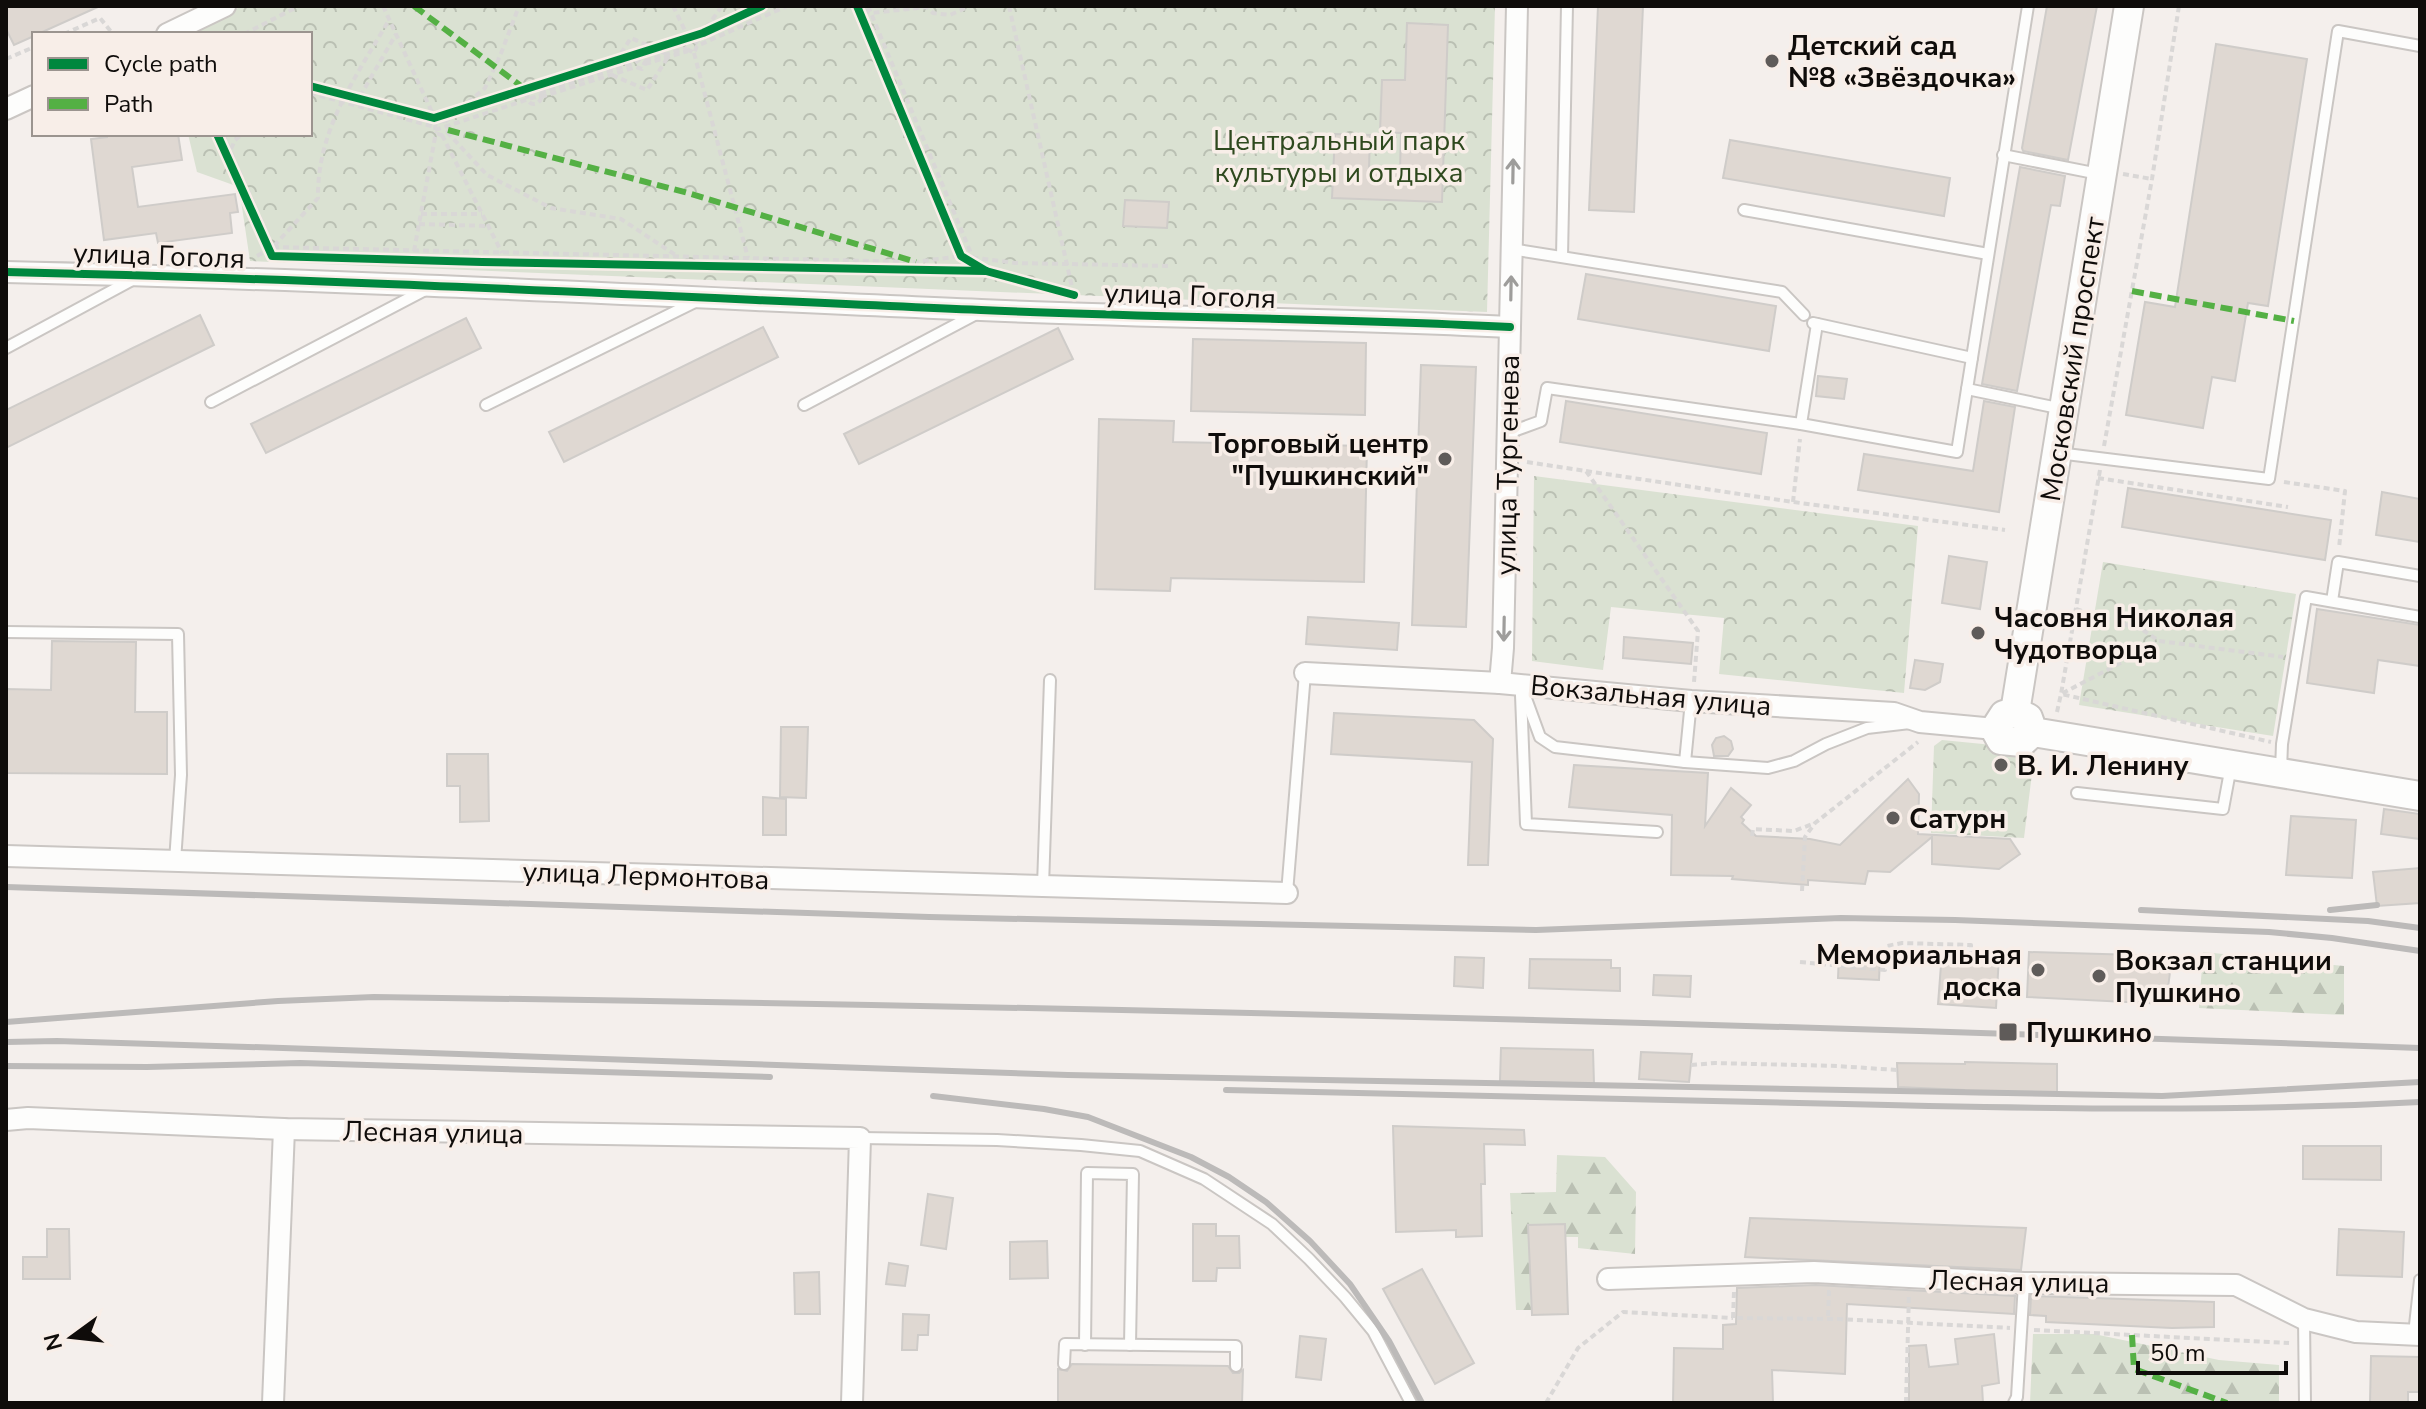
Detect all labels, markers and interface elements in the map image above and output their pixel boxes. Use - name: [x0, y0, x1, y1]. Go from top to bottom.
- place label: Детский сад №8 «Звёздочка»: [1788, 27, 2016, 97]
- legend: [32, 32, 312, 136]
- text: Cycle path: [104, 48, 218, 80]
- marker: Детский сад №8 «Звёздочка»: [1763, 52, 1781, 70]
- text: Path: [104, 88, 153, 120]
- park label: Центральный парк культуры и отдыха: [1213, 122, 1465, 192]
- one-way arrow: [1506, 158, 1521, 185]
- street label: Московский проспект: [2032, 214, 2114, 504]
- street label: улица Гоголя: [72, 234, 246, 278]
- street label: улица Гоголя: [1103, 274, 1277, 318]
- one-way arrow: [1503, 275, 1518, 302]
- street label: улица Тургенева: [1487, 354, 1529, 576]
- place label: Торговый центр "Пушкинский": [1208, 425, 1429, 495]
- marker: Торговый центр "Пушкинский": [1436, 450, 1454, 468]
- place label: Часовня Николая Чудотворца: [1994, 599, 2234, 669]
- one-way arrow: [1496, 615, 1511, 642]
- marker: Часовня Николая Чудотворца: [1969, 624, 1987, 642]
- street label: Вокзальная улица: [1529, 667, 1773, 725]
- place label: В. И. Ленину: [2017, 747, 2190, 785]
- marker: В. И. Ленину: [1992, 756, 2010, 774]
- place label: Сатурн: [1909, 800, 2006, 838]
- marker: Сатурн: [1884, 809, 1902, 827]
- street label: улица Лермонтова: [522, 853, 770, 899]
- place label: Мемориальная доска: [1816, 936, 2022, 1006]
- place label: Вокзал станции Пушкино: [2115, 942, 2332, 1012]
- marker: Мемориальная доска: [2029, 961, 2047, 979]
- marker: Вокзал станции Пушкино: [2090, 967, 2108, 985]
- place label: Пушкино: [2026, 1014, 2152, 1052]
- marker: Пушкино: [1997, 1021, 2019, 1043]
- street label: Лесная улица: [342, 1112, 524, 1154]
- street label: Лесная улица: [1928, 1261, 2110, 1303]
- north arrow: [32, 1297, 112, 1377]
- scale bar: [2138, 1325, 2286, 1375]
- text: N: [37, 1330, 70, 1354]
- text: 50 m: [2150, 1337, 2206, 1369]

